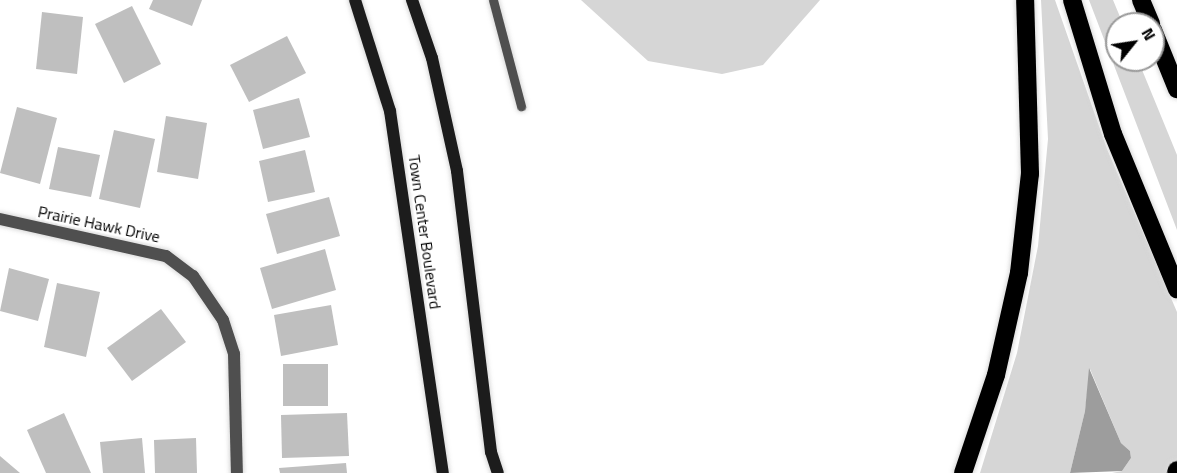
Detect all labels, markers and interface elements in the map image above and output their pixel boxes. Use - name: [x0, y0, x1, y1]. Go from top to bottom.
- north arrow: [1105, 12, 1165, 72]
- text: N: [1136, 23, 1162, 45]
- street label: Town Center Boulevard: [405, 154, 445, 310]
- street label: Prairie Hawk Drive: [36, 202, 162, 246]

